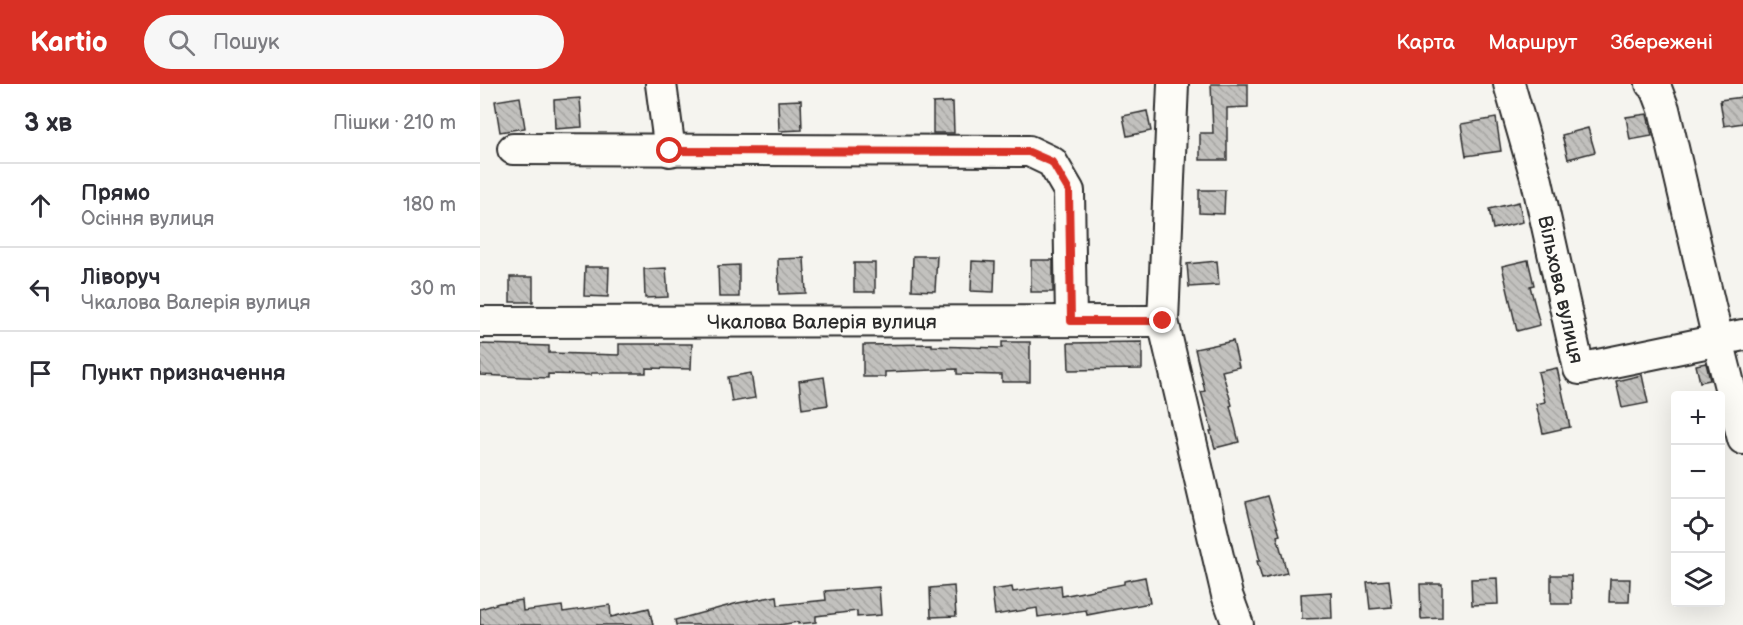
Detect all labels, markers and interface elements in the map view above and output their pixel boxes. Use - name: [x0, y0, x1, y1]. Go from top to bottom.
- search box: [144, 15, 564, 69]
- text: Kartio: [30, 26, 108, 59]
- icon: search: [165, 26, 198, 59]
- text: Пошук: [213, 29, 280, 56]
- text: Карта: [1396, 30, 1455, 55]
- text: Маршрут: [1488, 30, 1578, 55]
- text: Збережені: [1611, 30, 1713, 55]
- text: 3 хв: [24, 108, 72, 139]
- text: Пішки · 210 m: [333, 111, 456, 135]
- route start: [656, 137, 682, 163]
- text: Прямо: [81, 180, 150, 207]
- icon: ahead: [24, 189, 57, 222]
- text: 180 m: [403, 193, 456, 217]
- text: Осіння вулиця: [81, 207, 214, 231]
- street label: Вільхова вулиця: [1532, 213, 1588, 366]
- text: Ліворуч: [81, 264, 161, 291]
- icon: left: [24, 273, 57, 306]
- text: 30 m: [410, 277, 456, 301]
- text: Чкалова Валерія вулиця: [81, 291, 311, 315]
- route end: [1149, 307, 1175, 333]
- street label: Чкалова Валерія вулиця: [707, 310, 937, 335]
- icon: arrive: [24, 357, 57, 390]
- text: Пункт призначення: [81, 360, 286, 387]
- map controls: [1671, 391, 1725, 607]
- button: +: [1671, 391, 1725, 445]
- button: −: [1671, 445, 1725, 499]
- button: locate: [1671, 499, 1725, 553]
- button: layers: [1671, 553, 1725, 607]

